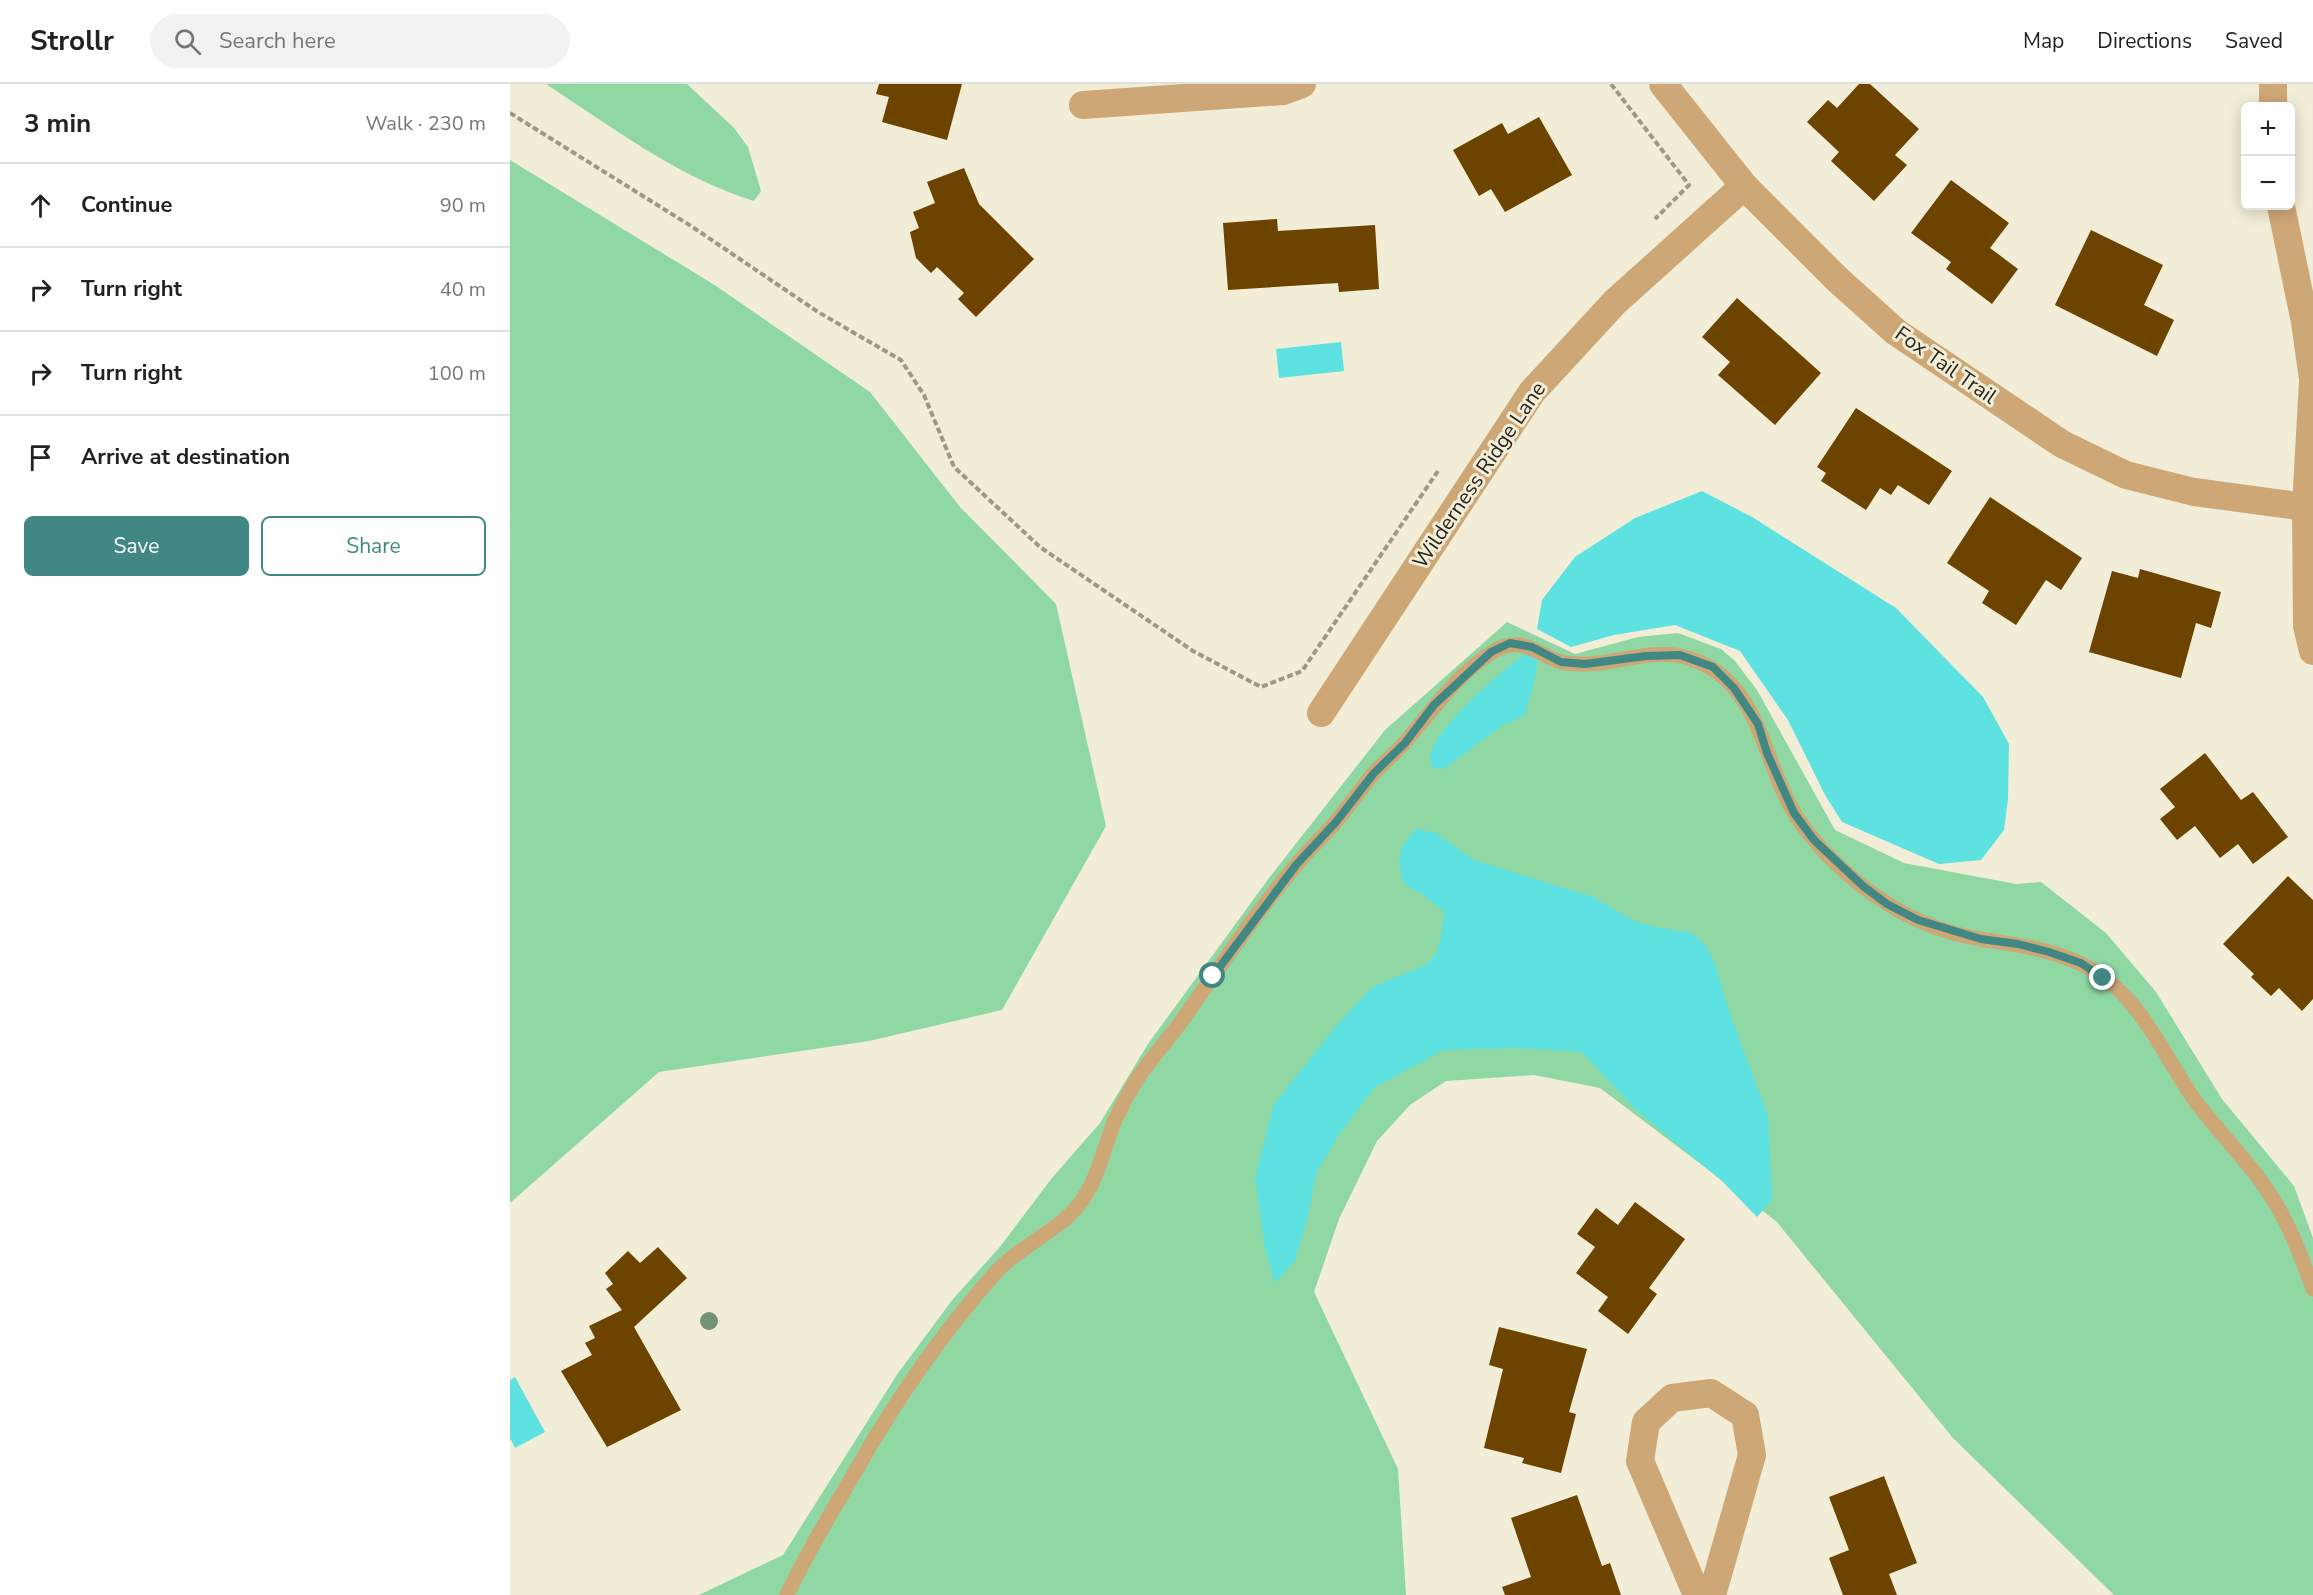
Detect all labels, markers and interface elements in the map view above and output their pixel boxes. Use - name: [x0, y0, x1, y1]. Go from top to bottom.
- search box: [150, 14, 570, 68]
- text: Strollr: [30, 22, 114, 60]
- icon: search: [171, 25, 204, 58]
- text: Search here: [219, 26, 336, 56]
- text: Map: [2023, 27, 2064, 55]
- text: Directions: [2097, 27, 2192, 55]
- text: Saved: [2225, 27, 2283, 55]
- map controls: [2241, 102, 2295, 210]
- button: +: [2241, 102, 2295, 156]
- text: 3 min: [24, 106, 91, 141]
- text: Walk · 230 m: [366, 110, 486, 137]
- button: −: [2241, 156, 2295, 210]
- icon: ahead: [24, 189, 57, 222]
- text: Continue: [81, 190, 172, 220]
- text: 90 m: [440, 192, 486, 219]
- icon: right: [24, 273, 57, 306]
- text: Turn right: [81, 274, 182, 304]
- text: 40 m: [440, 276, 486, 303]
- street label: Fox Tail Trail: [1890, 320, 2003, 411]
- icon: right: [24, 357, 57, 390]
- text: Turn right: [81, 358, 182, 388]
- text: 100 m: [428, 360, 486, 387]
- street label: Wilderness Ridge Lane: [1406, 376, 1552, 574]
- icon: arrive: [24, 441, 57, 474]
- text: Arrive at destination: [81, 442, 290, 472]
- button: Save: [24, 516, 249, 576]
- button: Share: [261, 516, 486, 576]
- route start: [1199, 962, 1225, 988]
- route end: [2089, 964, 2115, 990]

